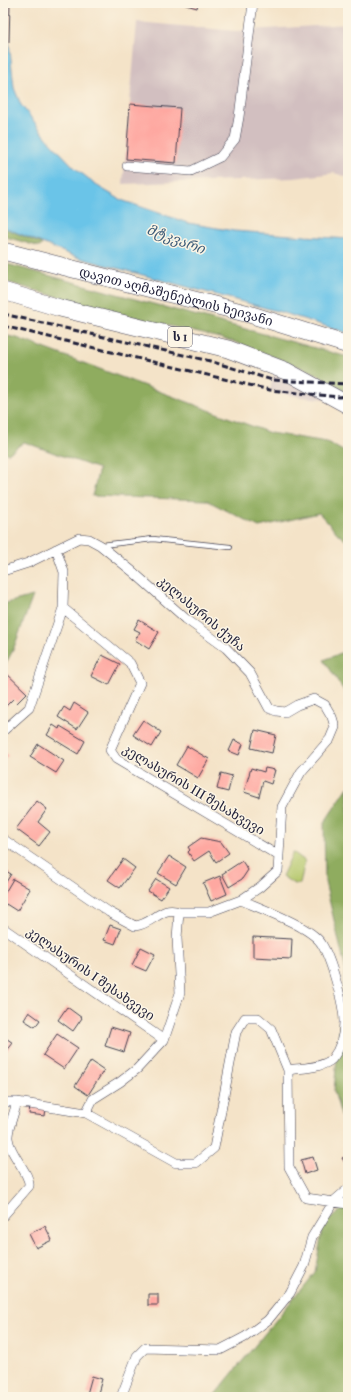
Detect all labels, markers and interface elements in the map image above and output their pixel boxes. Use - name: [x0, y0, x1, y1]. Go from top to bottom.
- water label: მტკვარი: [144, 221, 208, 258]
- street label: დავით აღმაშენებლის ხეივანი: [78, 264, 275, 329]
- road number: ს 1: [168, 327, 192, 347]
- street label: კელასურის ქუჩა: [155, 572, 248, 654]
- street label: კელასურის III შესახვევი: [120, 741, 268, 838]
- street label: კელასურის I შესახვევი: [24, 923, 158, 1023]

